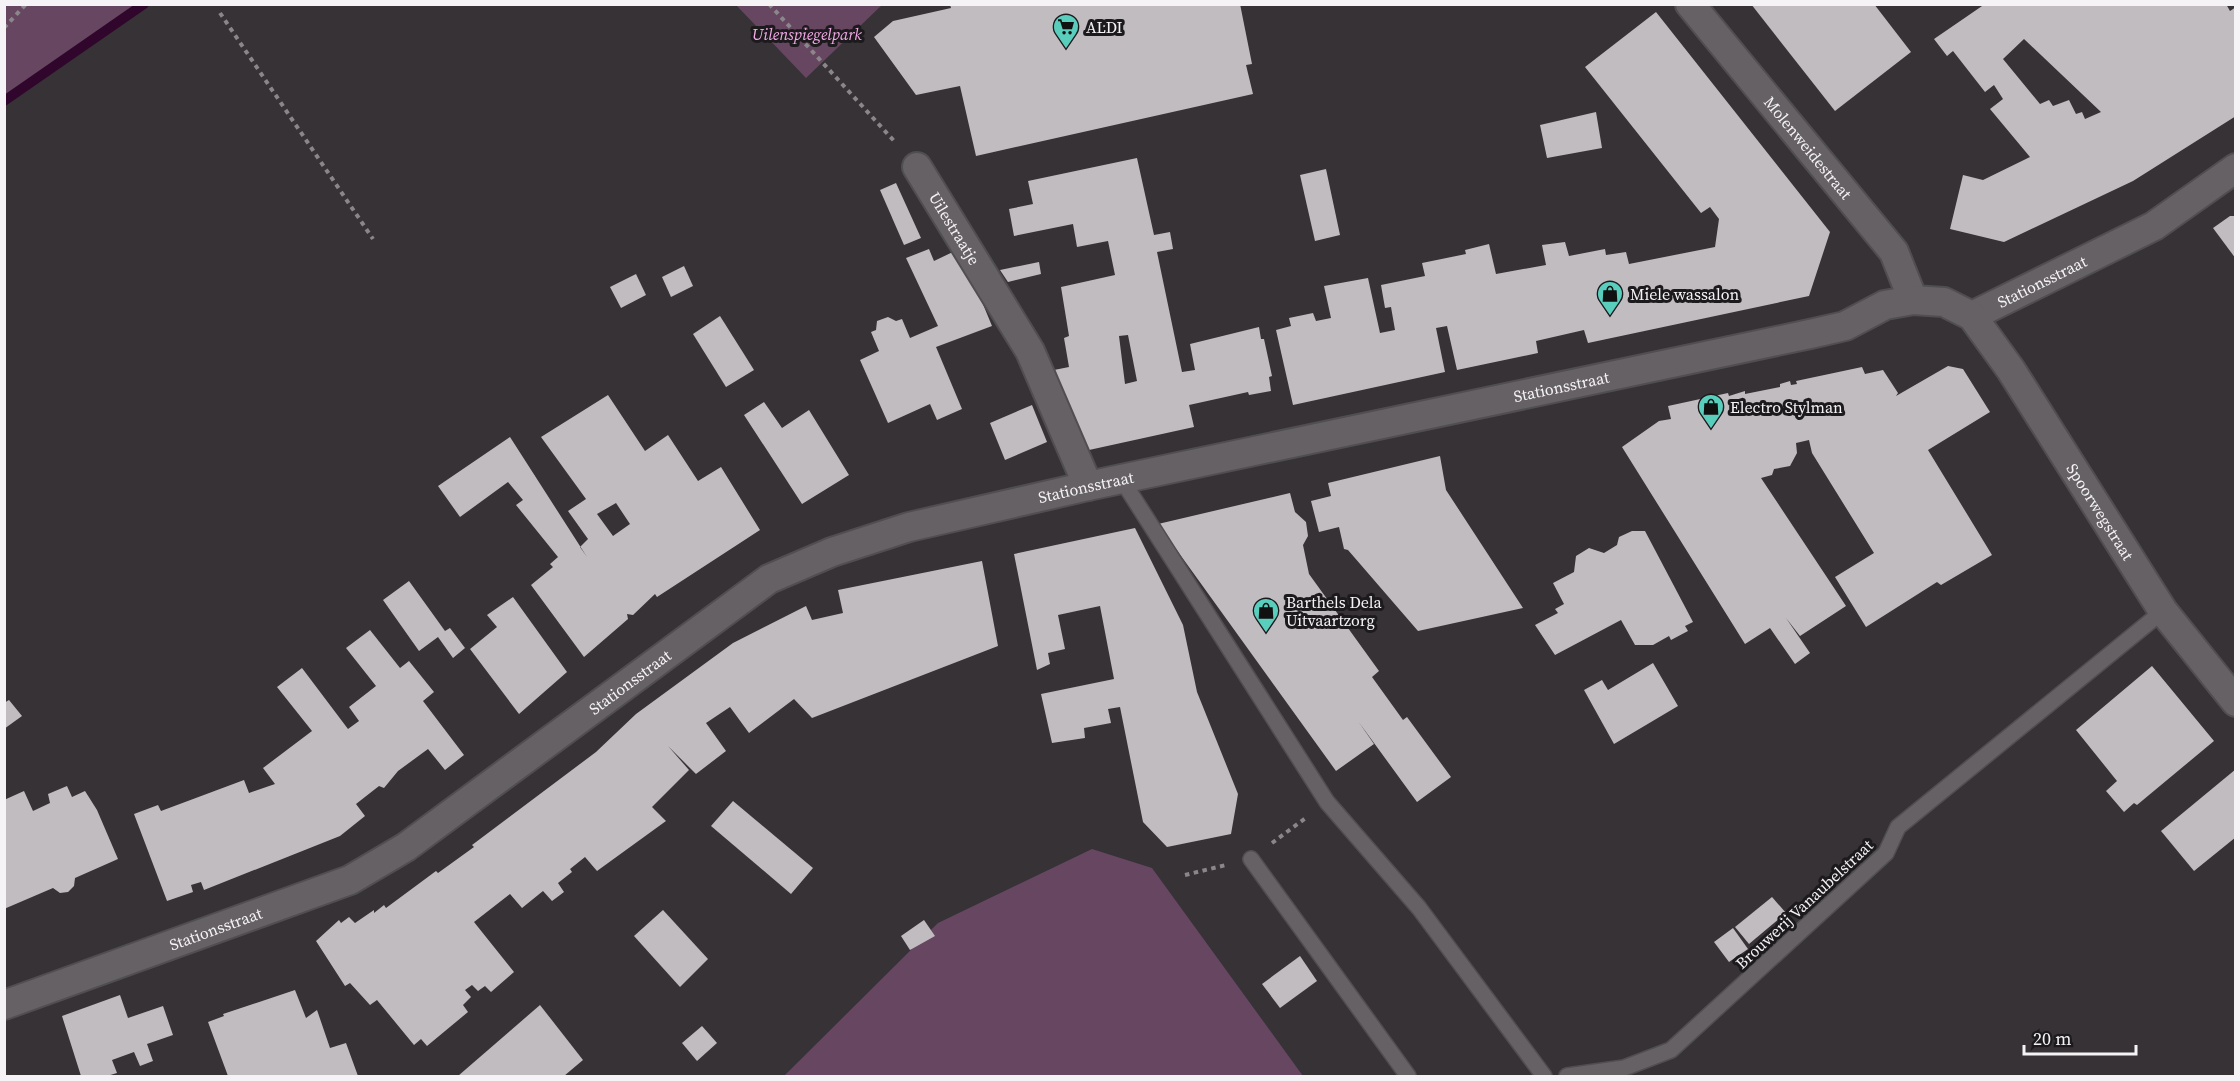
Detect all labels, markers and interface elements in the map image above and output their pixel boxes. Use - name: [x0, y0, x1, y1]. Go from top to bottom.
- supermarket icon: ALDI: [1051, 12, 1081, 50]
- place label: ALDI: [1086, 16, 1123, 38]
- park label: Uilenspiegelpark: [752, 23, 862, 45]
- street label: Molenweidestraat: [1759, 92, 1858, 204]
- street label: Uilestraatje: [924, 188, 985, 269]
- street label: Stationsstraat: [1994, 250, 2091, 313]
- shop icon: Miele wassalon: [1595, 279, 1625, 317]
- place label: Miele wassalon: [1630, 283, 1740, 305]
- street label: Stationsstraat: [1512, 365, 1612, 407]
- shop icon: Electro Stylman: [1696, 392, 1726, 430]
- place label: Electro Stylman: [1730, 396, 1843, 418]
- street label: Spoorwegstraat: [2062, 459, 2140, 565]
- street label: Stationsstraat: [1036, 466, 1136, 508]
- place label: Barthels Dela Uitvaartzorg: [1286, 591, 1382, 631]
- shop icon: Barthels Dela Uitvaartzorg: [1251, 596, 1281, 634]
- street label: Stationsstraat: [584, 644, 676, 720]
- street label: Brouwerij Vanaubelstraat: [1730, 834, 1878, 974]
- street label: Stationsstraat: [166, 901, 266, 955]
- scale bar: [2024, 1018, 2136, 1056]
- text: 20 m: [2033, 1026, 2071, 1051]

